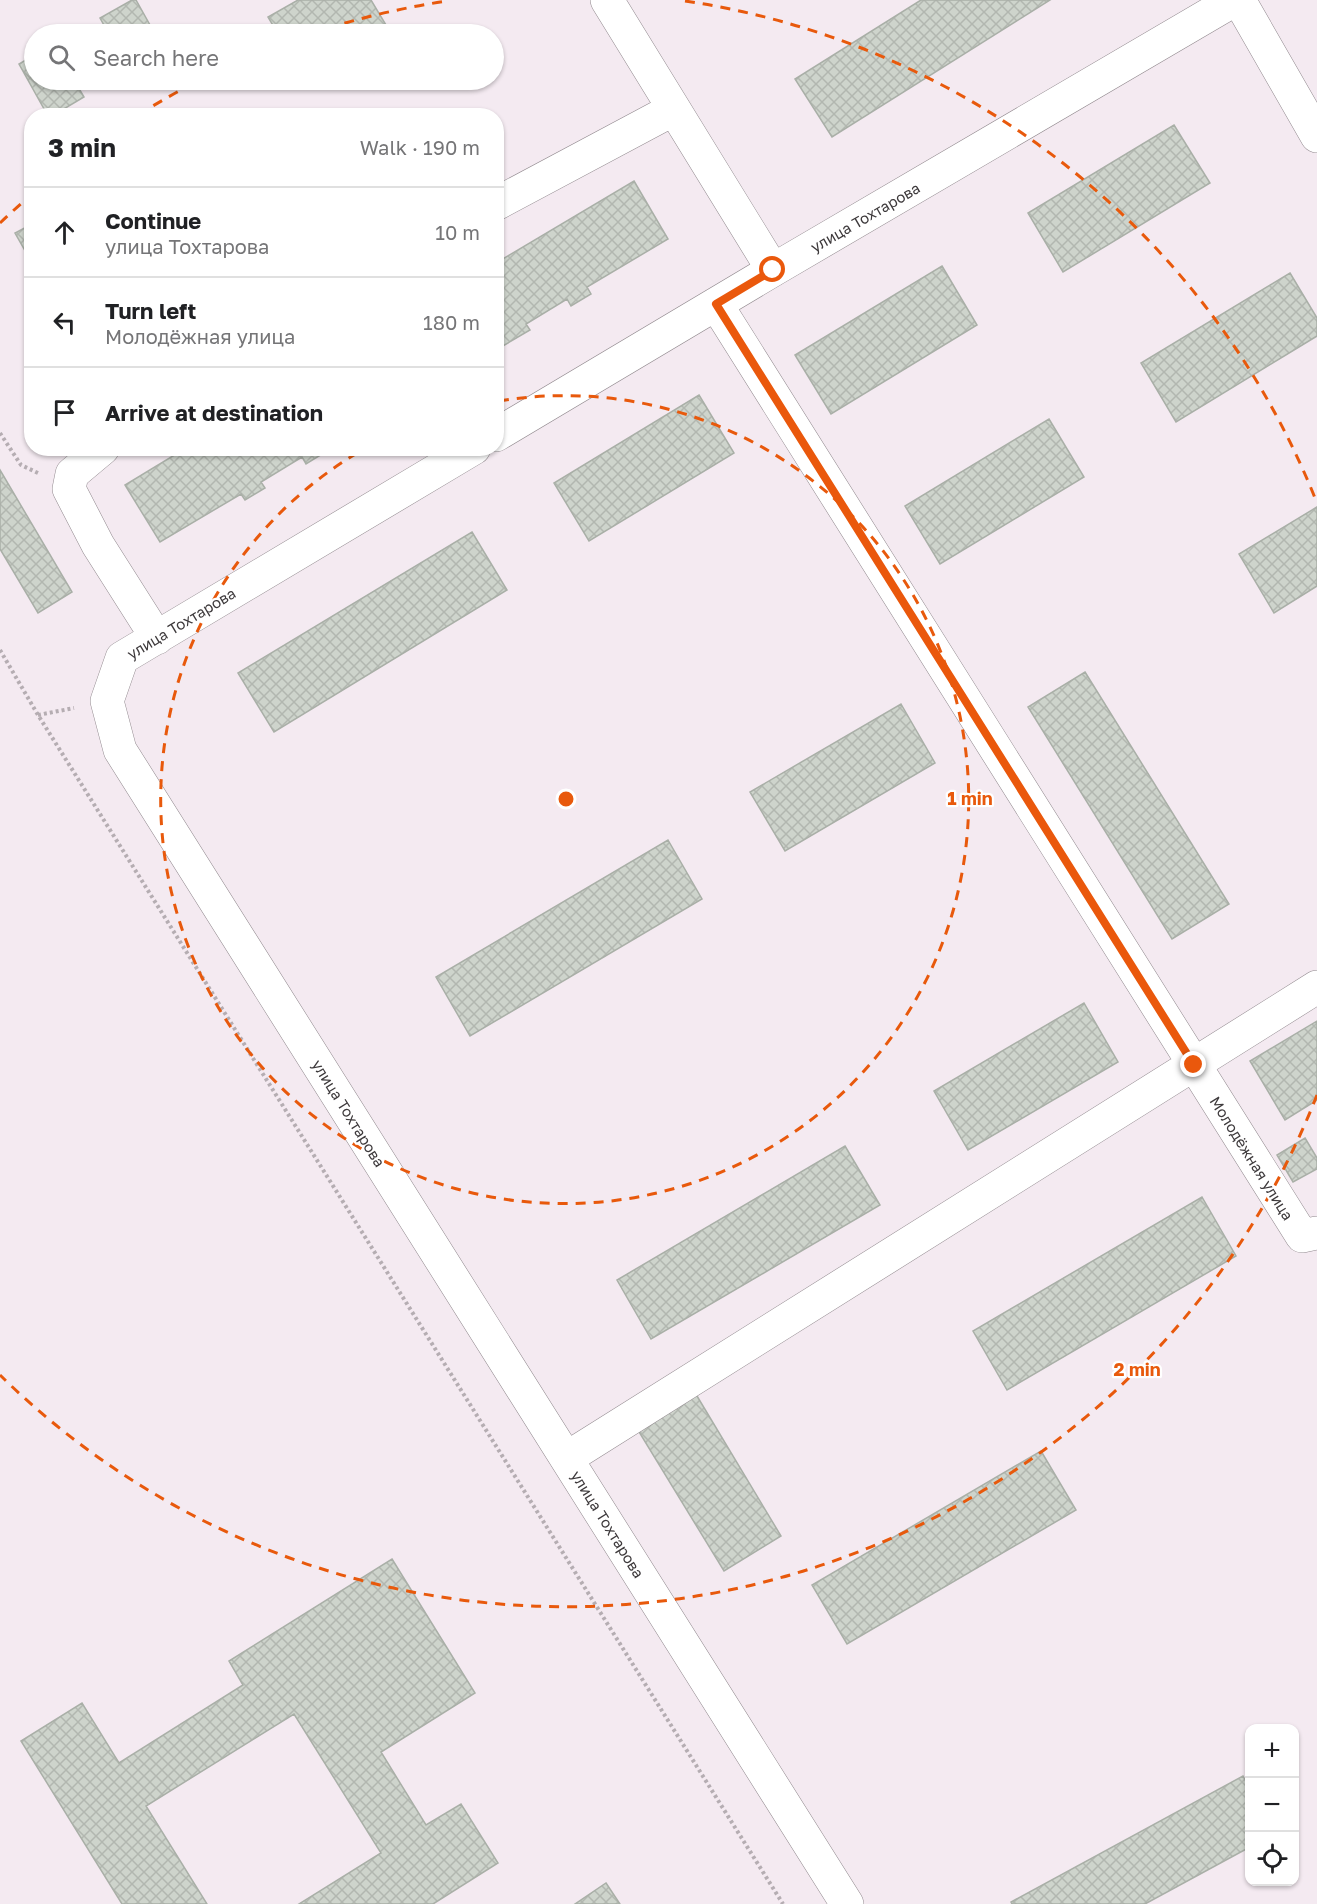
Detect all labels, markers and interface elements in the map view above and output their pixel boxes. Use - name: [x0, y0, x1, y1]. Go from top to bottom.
- search box: [24, 24, 504, 90]
- icon: search: [45, 41, 78, 74]
- text: Search here: [93, 44, 219, 71]
- text: 3 min: [48, 132, 116, 163]
- text: Walk · 190 m: [360, 135, 480, 159]
- street label: улица Тохтарова: [807, 178, 923, 256]
- text: Continue: [105, 207, 201, 234]
- icon: ahead: [48, 216, 81, 249]
- text: 10 m: [435, 220, 480, 244]
- text: улица Тохтарова: [105, 234, 269, 258]
- route start: [759, 256, 785, 282]
- text: Turn left: [105, 297, 196, 324]
- icon: left: [48, 306, 81, 339]
- text: 180 m: [423, 310, 480, 334]
- text: Молодёжная улица: [105, 324, 295, 348]
- icon: arrive: [48, 396, 81, 429]
- text: Arrive at destination: [105, 399, 323, 426]
- street label: улица Тохтарова: [124, 584, 238, 662]
- text: 1 min: [947, 787, 993, 809]
- centre of rings: [556, 789, 576, 809]
- route end: [1180, 1051, 1206, 1077]
- street label: улица Тохтарова: [309, 1056, 389, 1170]
- street label: Молодёжная улица: [1207, 1093, 1297, 1223]
- text: 2 min: [1113, 1358, 1161, 1380]
- street label: улица Тохтарова: [568, 1467, 648, 1581]
- map controls: [1245, 1724, 1299, 1886]
- button: +: [1245, 1724, 1299, 1778]
- button: −: [1245, 1778, 1299, 1832]
- button: locate: [1245, 1832, 1299, 1886]

